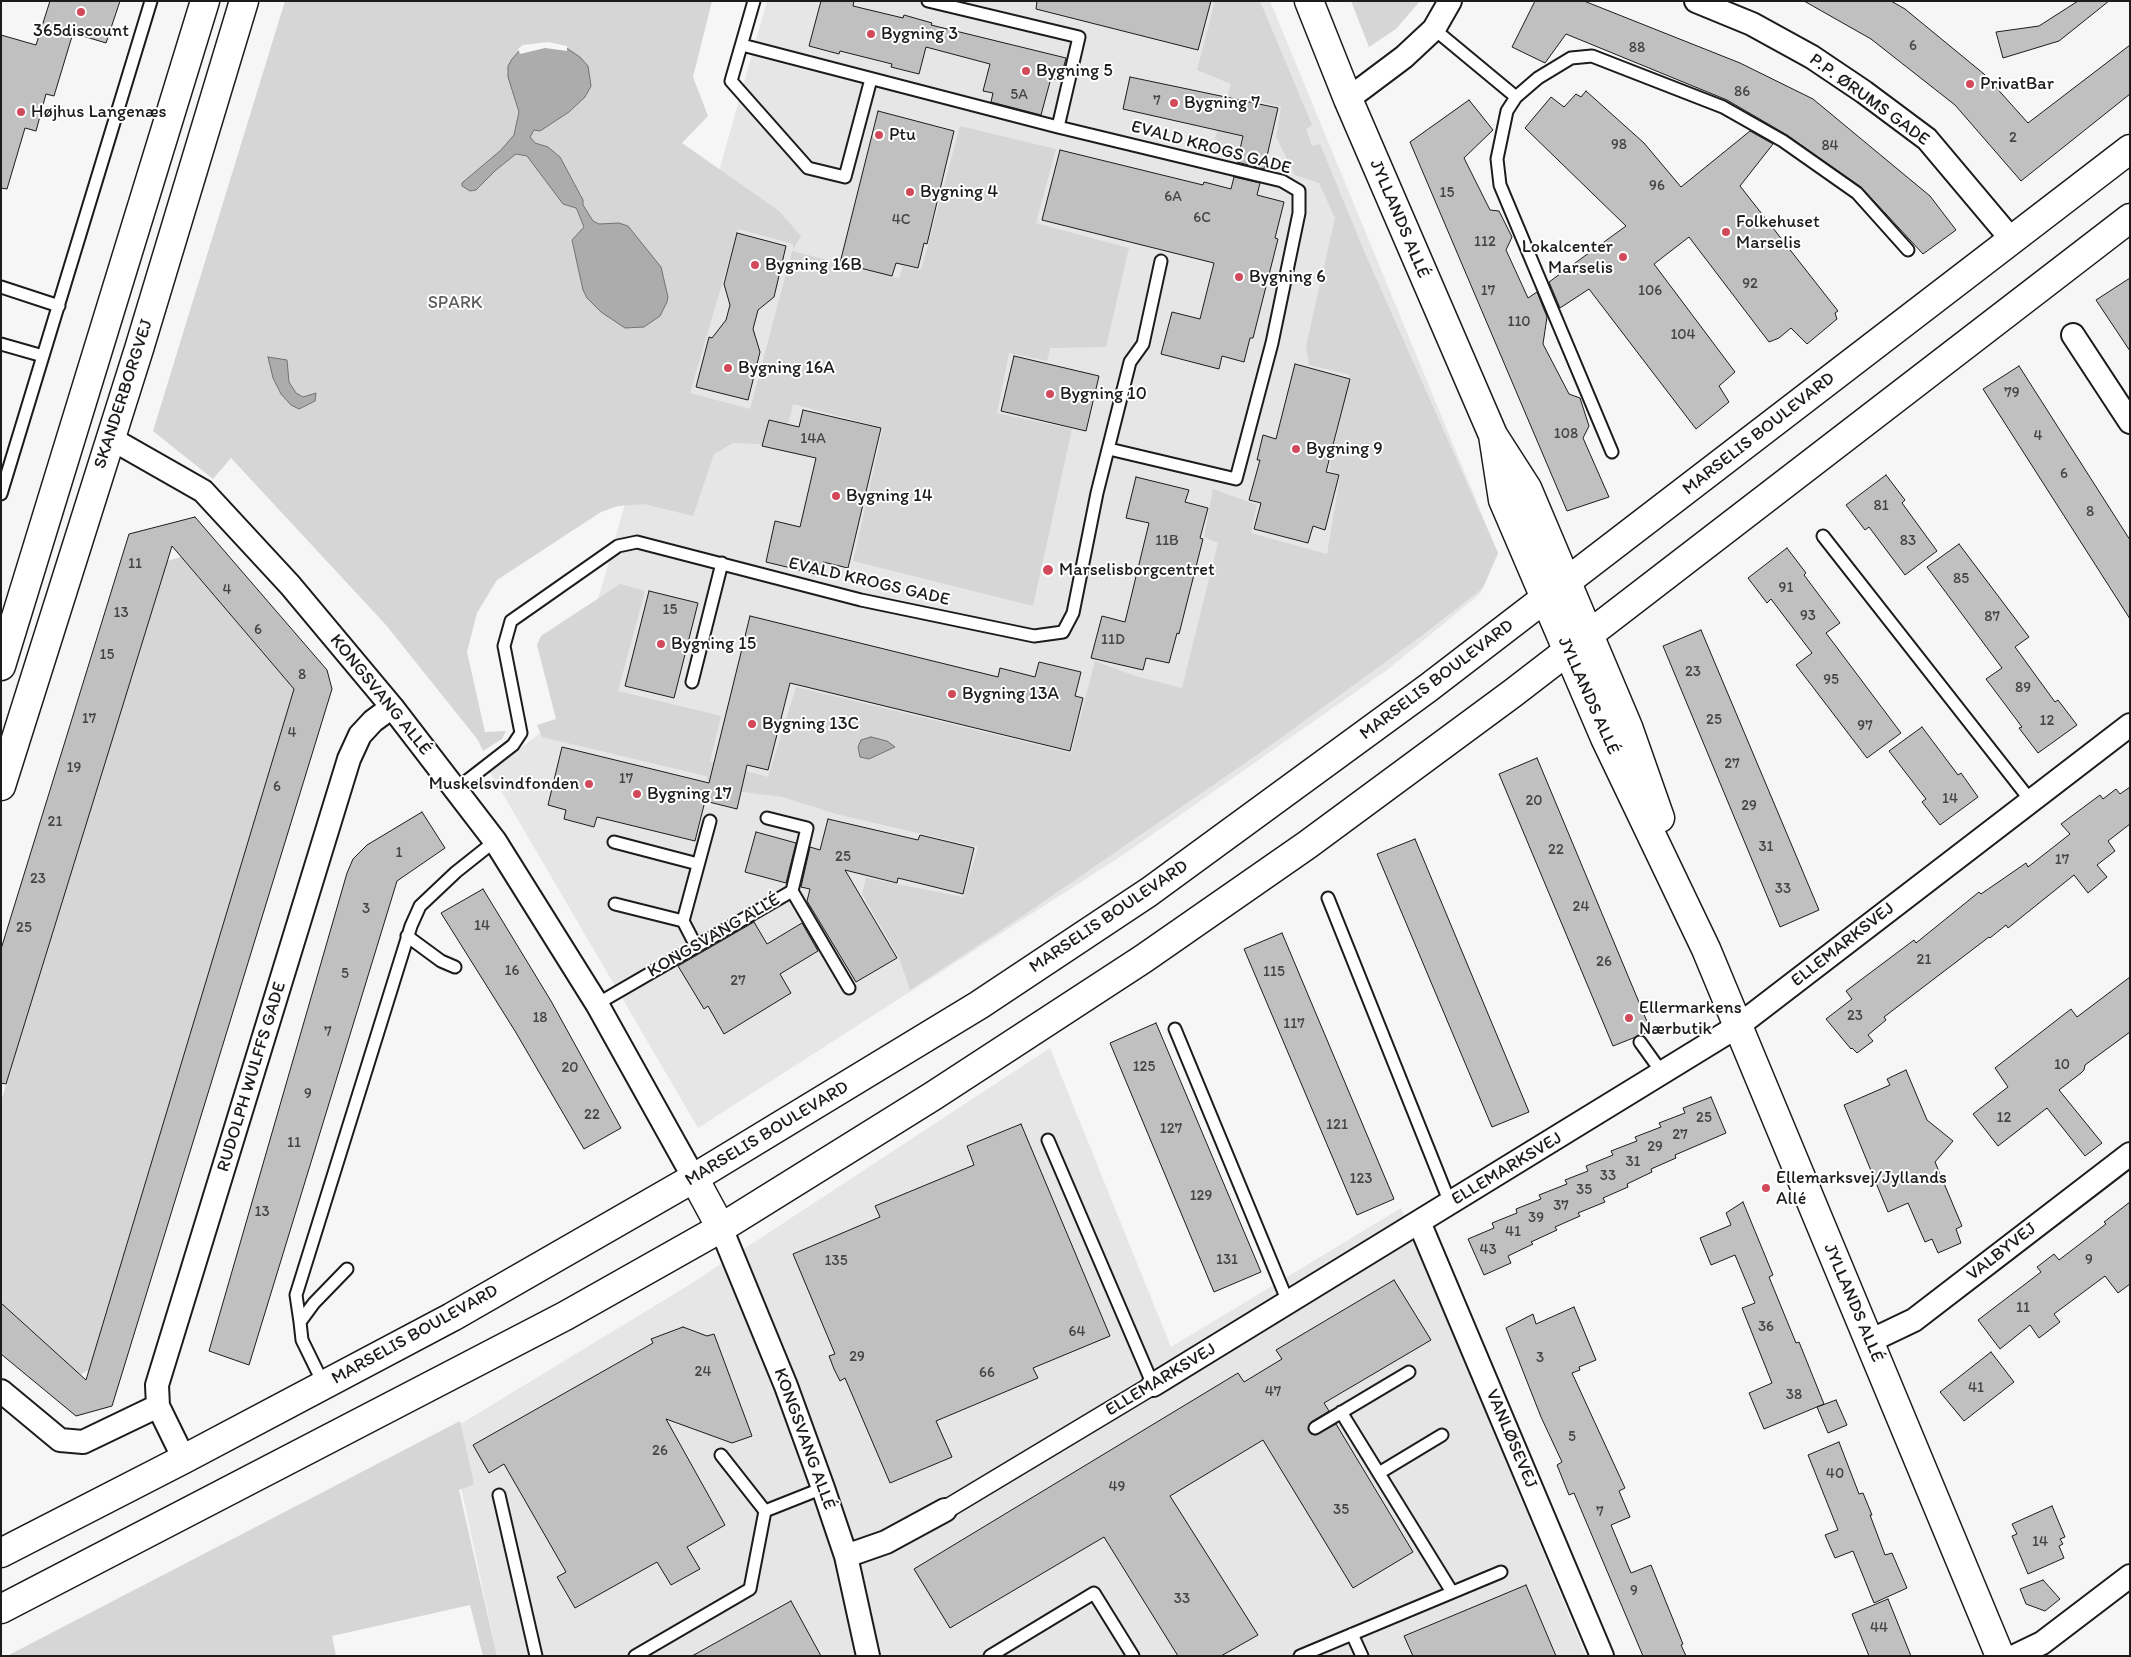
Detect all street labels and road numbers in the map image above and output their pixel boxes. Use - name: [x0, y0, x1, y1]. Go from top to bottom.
- street label: P.P. ØRUMS GADE: [1805, 49, 1933, 151]
- street label: EVALD KROGS GADE: [1129, 116, 1293, 180]
- street label: JYLLANDS ALLÉ: [1364, 157, 1434, 281]
- street label: SKANDERBORGVEJ: [90, 317, 158, 471]
- street label: MARSELIS BOULEVARD: [1679, 368, 1839, 500]
- street label: EVALD KROGS GADE: [786, 553, 952, 611]
- street label: MARSELIS BOULEVARD: [1356, 615, 1518, 745]
- street label: KONGSVANG ALLÉ: [325, 630, 435, 760]
- street label: JYLLANDS ALLÉ: [1552, 634, 1624, 758]
- street label: MARSELIS BOULEVARD: [1025, 856, 1193, 978]
- street label: KONGSVANG ALLÉ: [644, 889, 784, 983]
- street label: ELLEMARKSVEJ: [1787, 898, 1899, 992]
- street label: RUDOLPH WULFFS GADE: [213, 979, 291, 1175]
- street label: MARSELIS BOULEVARD: [681, 1077, 853, 1191]
- street label: ELLEMARKSVEJ: [1448, 1128, 1566, 1210]
- street label: VALBYVEJ: [1963, 1218, 2041, 1286]
- street label: JYLLANDS ALLÉ: [1818, 1241, 1888, 1365]
- street label: MARSELIS BOULEVARD: [328, 1280, 502, 1390]
- street label: ELLEMARKSVEJ: [1102, 1339, 1220, 1421]
- street label: KONGSVANG ALLÉ: [768, 1365, 840, 1513]
- street label: VANLØSEVEJ: [1480, 1386, 1542, 1492]

